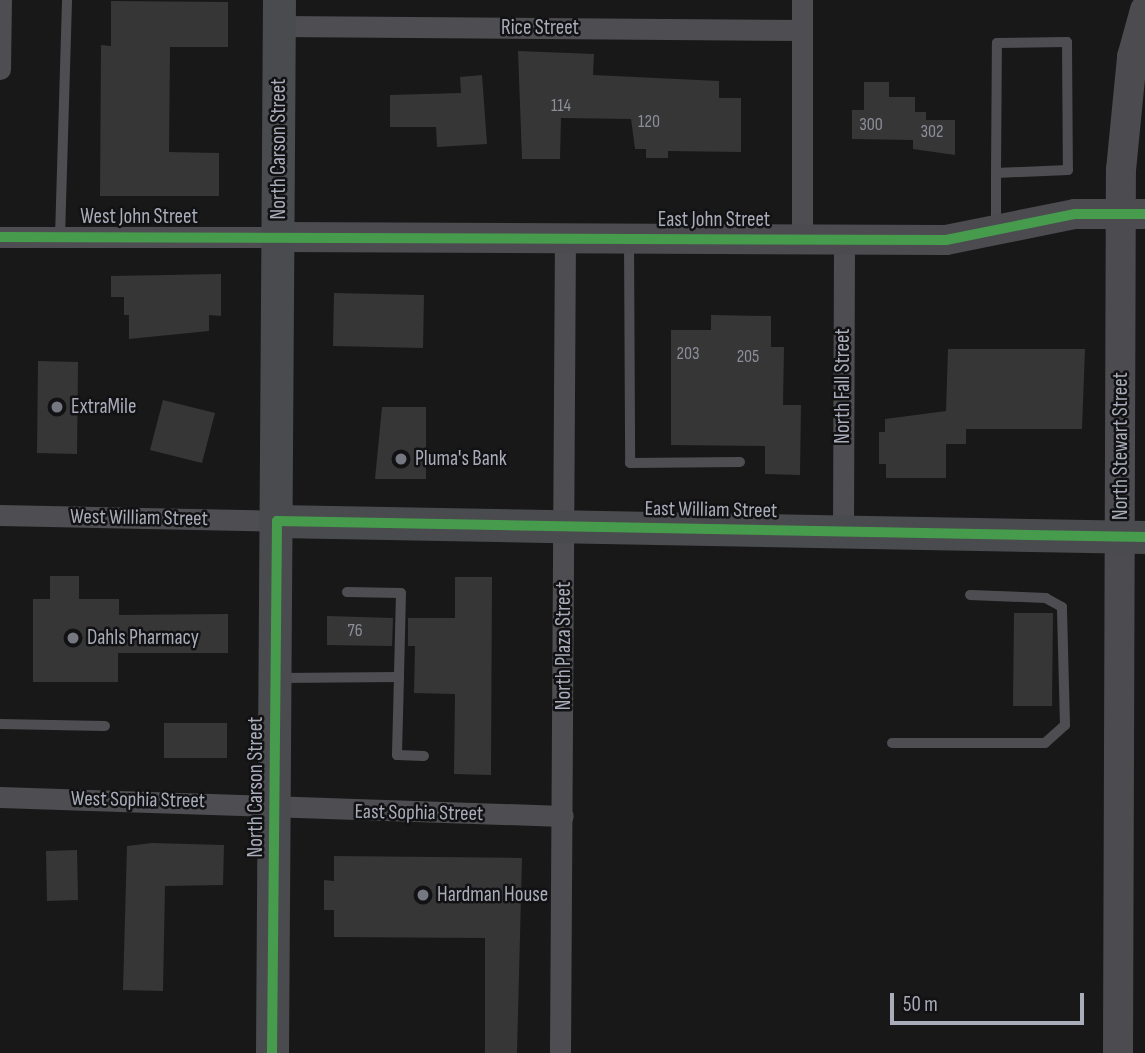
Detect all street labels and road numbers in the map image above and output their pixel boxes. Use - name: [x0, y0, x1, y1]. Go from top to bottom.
- street label: Rice Street: [501, 15, 579, 41]
- street label: North Carson Street: [266, 79, 292, 219]
- street label: West John Street: [80, 204, 198, 230]
- street label: East John Street: [658, 207, 770, 233]
- street label: North Fall Street: [830, 328, 856, 444]
- street label: North Stewart Street: [1108, 372, 1134, 520]
- street label: East William Street: [644, 496, 778, 524]
- street label: West William Street: [70, 504, 208, 532]
- street label: North Plaza Street: [551, 582, 577, 710]
- street label: North Carson Street: [243, 717, 269, 857]
- street label: West Sophia Street: [71, 786, 205, 814]
- street label: East Sophia Street: [354, 799, 484, 827]

